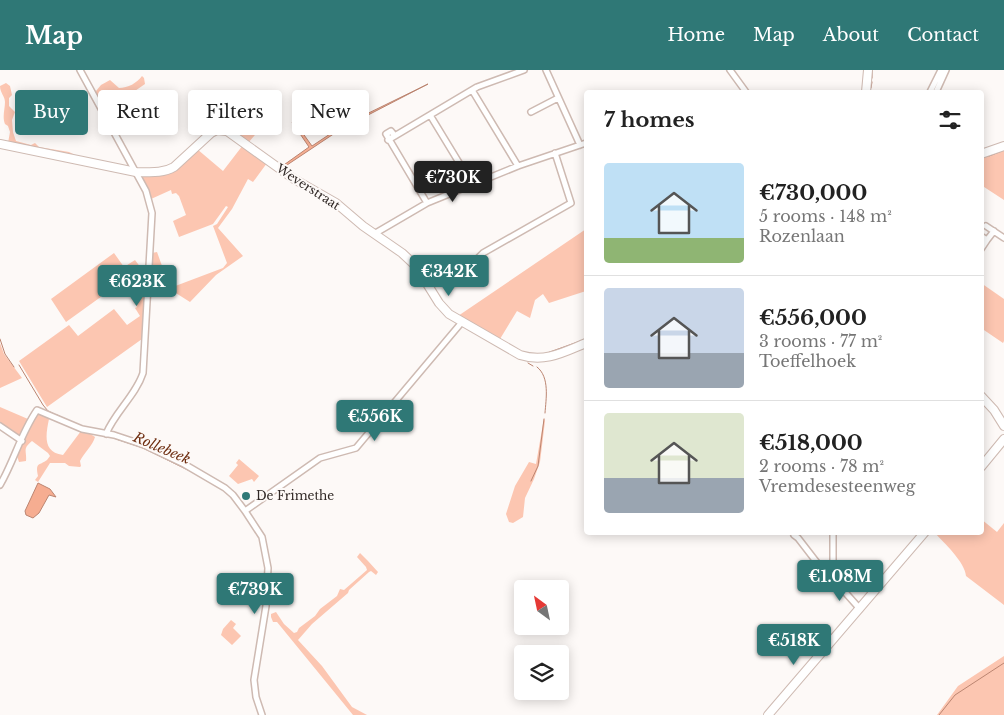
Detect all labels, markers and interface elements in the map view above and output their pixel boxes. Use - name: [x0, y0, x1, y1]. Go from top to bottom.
- text: Map: [25, 21, 83, 50]
- text: Home: [667, 24, 725, 46]
- text: Map: [753, 24, 795, 46]
- text: About: [823, 24, 879, 46]
- text: Contact: [907, 24, 979, 46]
- chip: Buy: [15, 90, 88, 135]
- chip: Rent: [98, 90, 178, 135]
- chip: Filters: [188, 90, 282, 135]
- chip: New: [292, 90, 369, 135]
- icon: filters: [936, 106, 964, 134]
- text: 7 homes: [604, 107, 695, 133]
- street label: Weverstraat: [273, 160, 343, 213]
- pin: €730K: [418, 160, 488, 203]
- text: €730K: [425, 167, 481, 187]
- text: €730,000: [759, 180, 867, 206]
- icon: home: [644, 183, 704, 243]
- text: 5 rooms · 148 m²: [759, 206, 892, 226]
- text: Rozenlaan: [759, 226, 845, 246]
- pin: €342K: [414, 254, 484, 297]
- text: €342K: [421, 261, 477, 281]
- pin: €623K: [102, 264, 172, 307]
- text: €623K: [109, 271, 165, 291]
- text: €556,000: [759, 305, 867, 331]
- icon: home: [644, 308, 704, 368]
- text: 3 rooms · 77 m²: [759, 331, 882, 351]
- text: Toeffelhoek: [759, 351, 856, 371]
- pin: €556K: [340, 400, 410, 442]
- text: €556K: [347, 406, 403, 426]
- water label: Rollebeek: [130, 428, 193, 468]
- text: €518,000: [759, 430, 863, 456]
- icon: home: [644, 433, 704, 493]
- text: 2 rooms · 78 m²: [759, 456, 884, 476]
- text: Vremdesesteenweg: [759, 476, 915, 496]
- place label: De Frimethe: [256, 488, 334, 503]
- marker: De Frimethe: [240, 490, 252, 502]
- pin: €1.08M: [799, 560, 881, 602]
- text: €1.08M: [808, 566, 872, 586]
- pin: €739K: [220, 572, 290, 615]
- text: €739K: [228, 579, 282, 599]
- north arrow: [514, 580, 569, 635]
- map controls: [514, 580, 569, 700]
- pin: €518K: [759, 624, 829, 666]
- text: €518K: [768, 630, 820, 650]
- button: layers: [514, 645, 569, 700]

